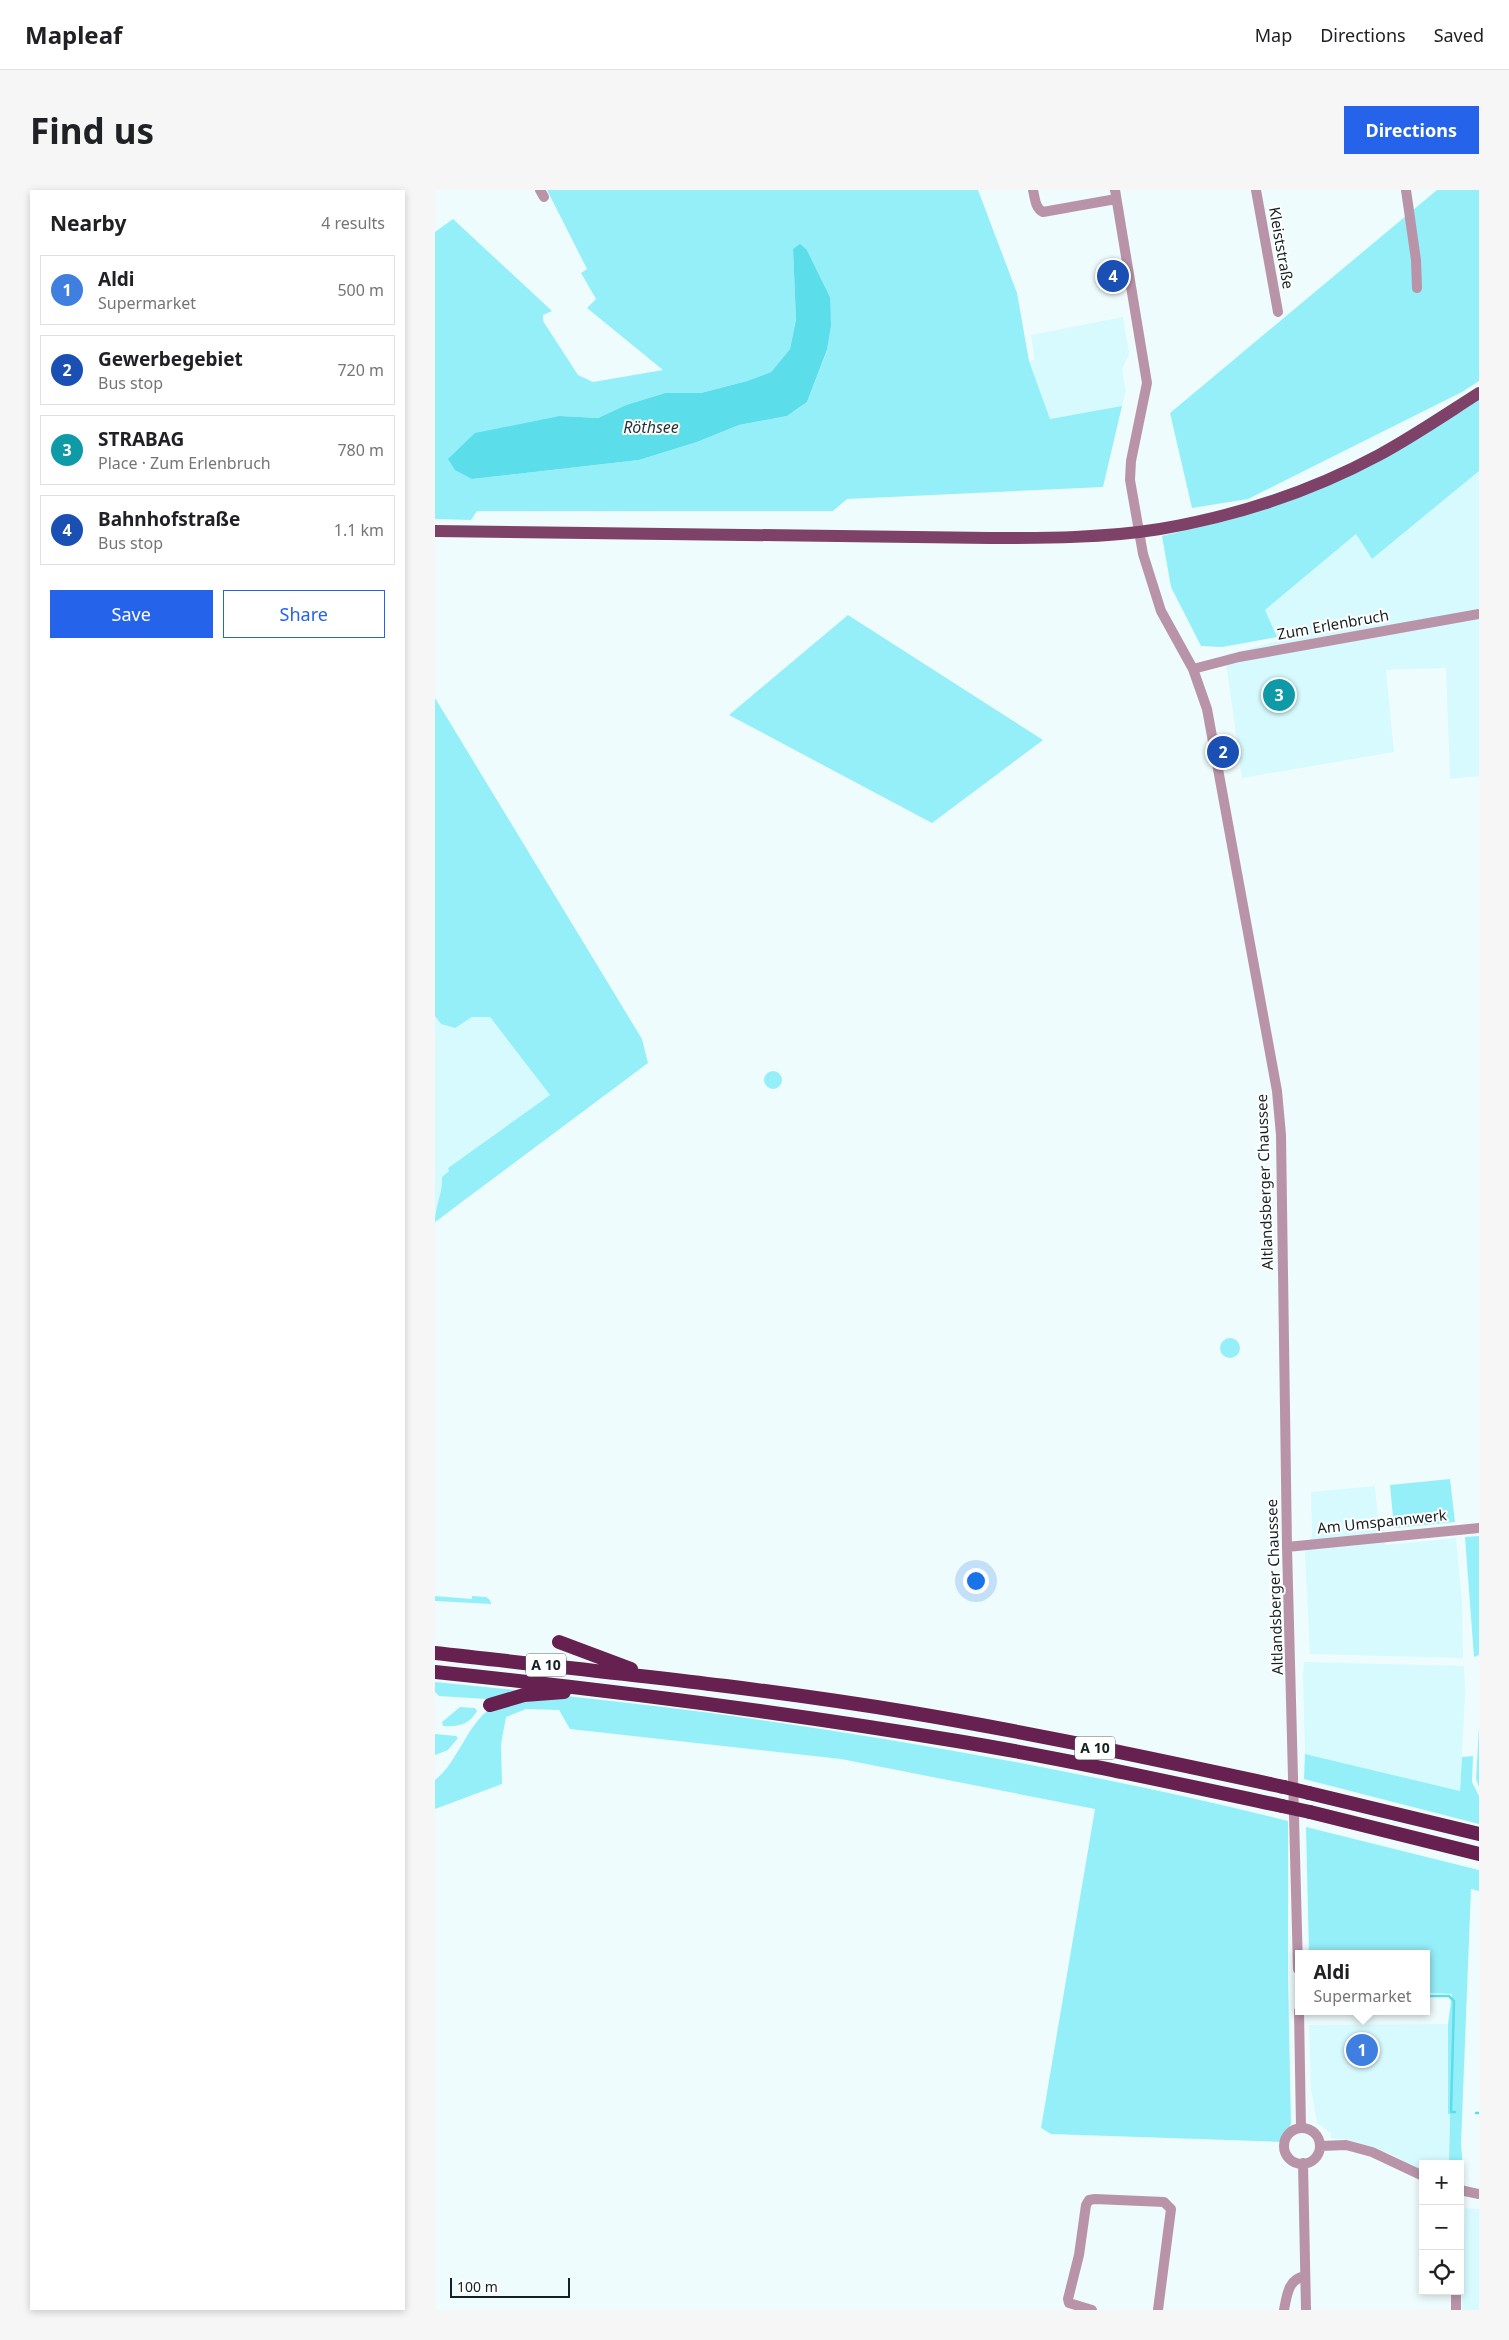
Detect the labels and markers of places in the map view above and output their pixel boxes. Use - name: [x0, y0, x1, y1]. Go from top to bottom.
- pin: 4: [1097, 257, 1129, 295]
- pin: 3: [1263, 676, 1295, 714]
- pin: 2: [1207, 733, 1239, 771]
- pin: 1: [1346, 2031, 1378, 2069]

